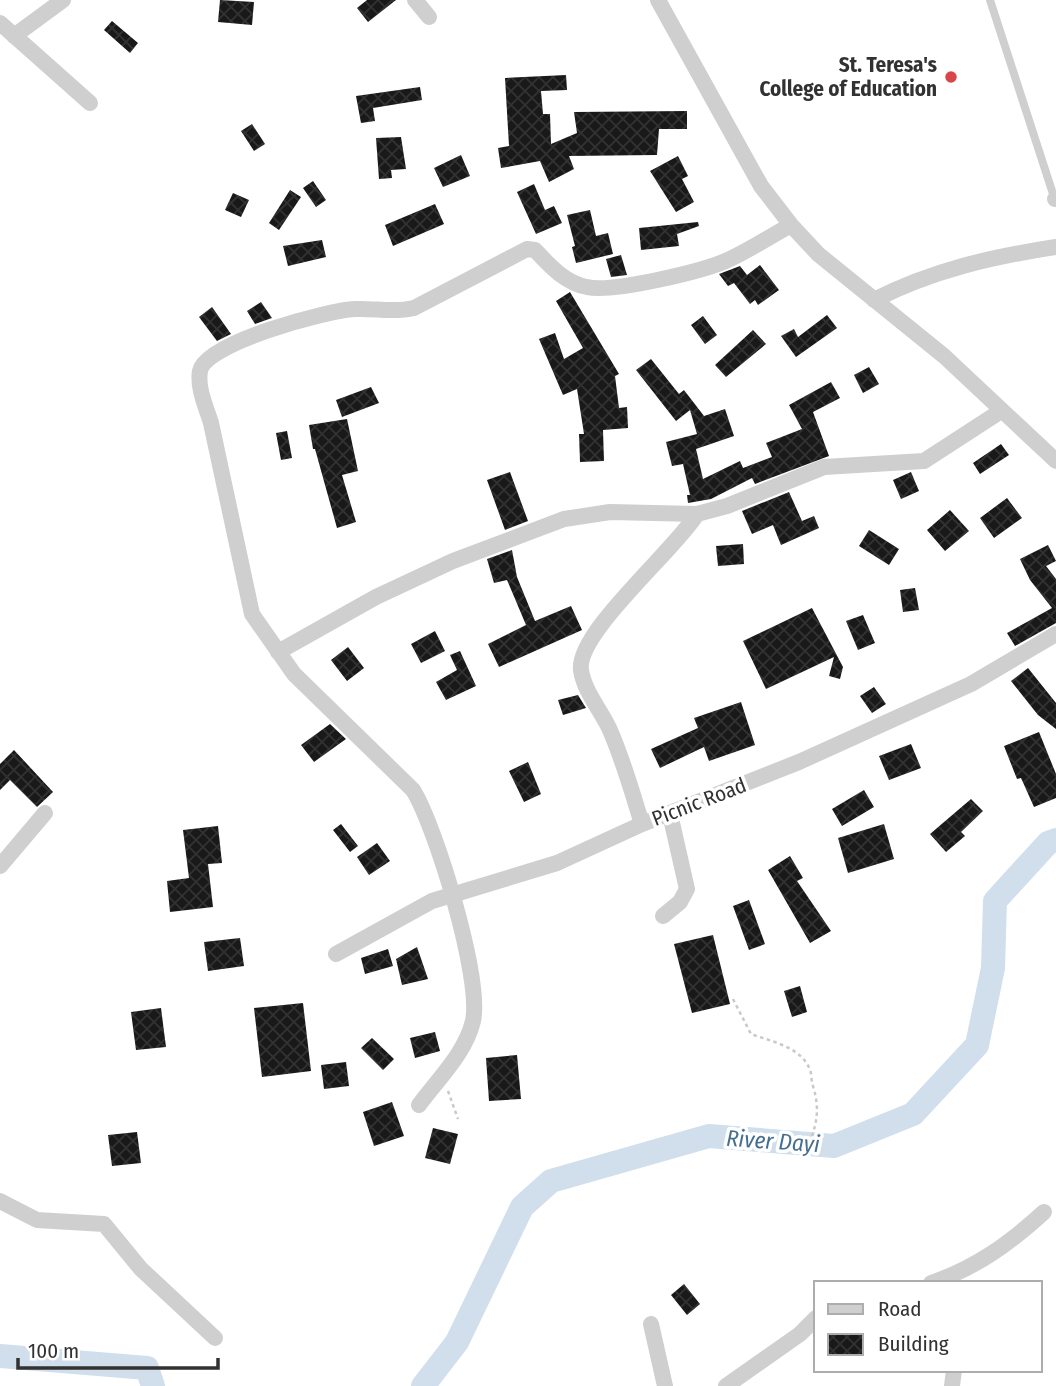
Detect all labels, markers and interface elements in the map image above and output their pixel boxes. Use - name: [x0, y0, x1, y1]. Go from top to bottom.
- place label: St. Teresa's College of Education: [759, 52, 937, 102]
- marker: St. Teresa's College of Education: [943, 69, 959, 85]
- street label: Picnic Road: [648, 772, 750, 832]
- water label: River Dayi: [725, 1124, 821, 1158]
- legend: [814, 1281, 1042, 1372]
- text: Road: [878, 1296, 922, 1322]
- scale bar: [18, 1326, 217, 1370]
- text: Building: [878, 1331, 949, 1357]
- text: 100 m: [28, 1338, 79, 1364]

